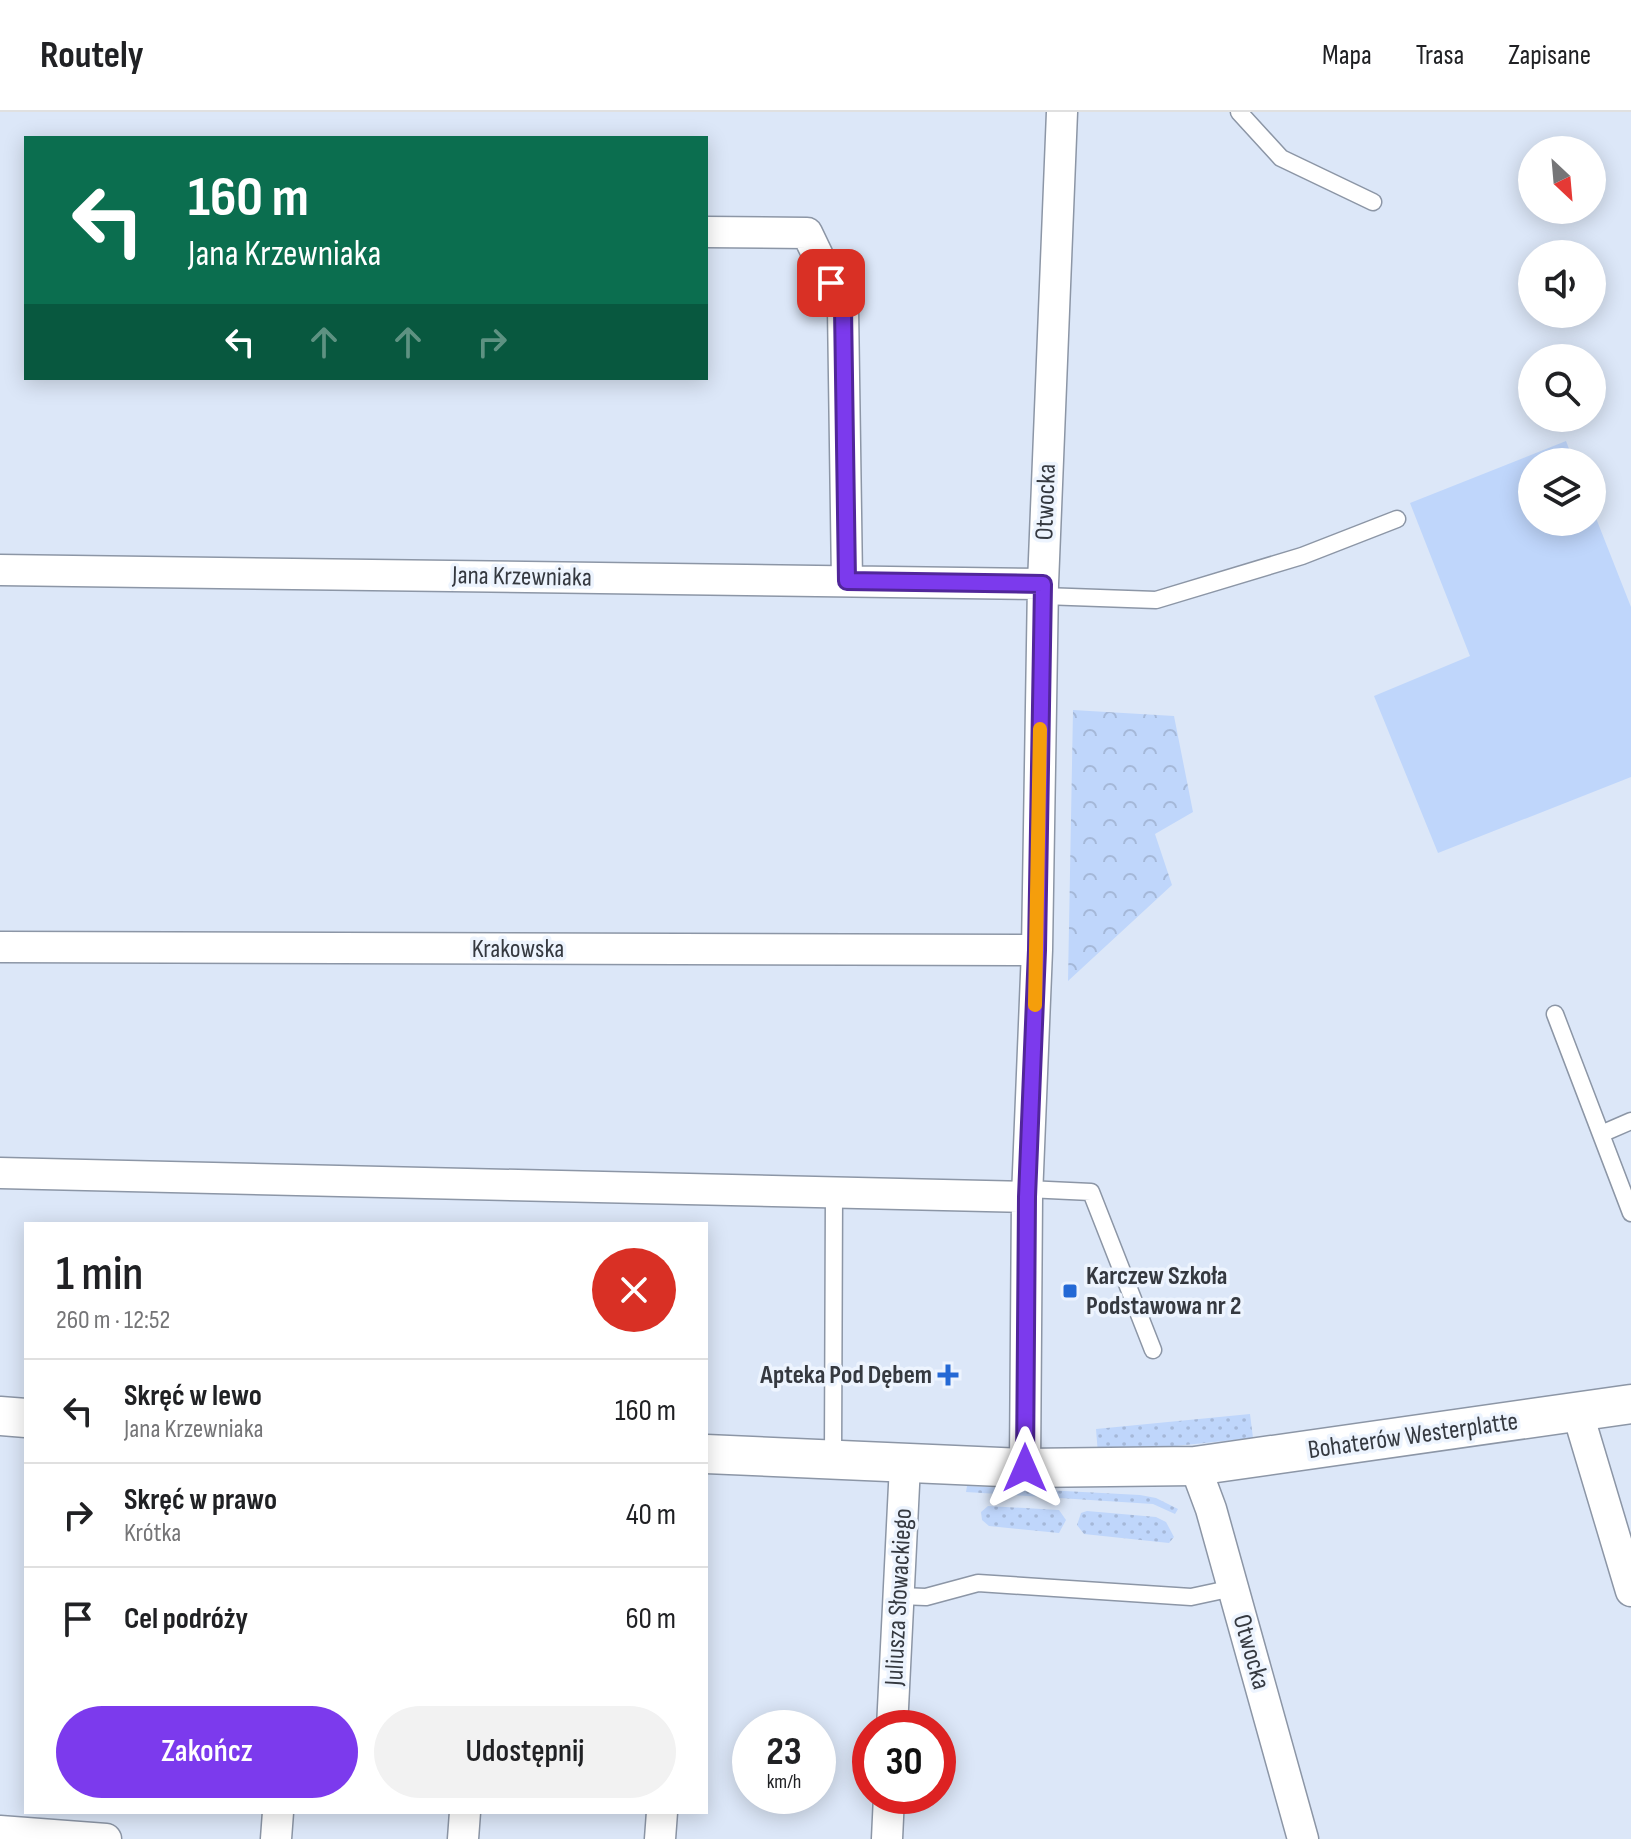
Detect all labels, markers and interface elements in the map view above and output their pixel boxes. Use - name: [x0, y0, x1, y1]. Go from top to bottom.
- text: Routely: [40, 33, 144, 78]
- text: Mapa: [1322, 39, 1372, 72]
- text: Trasa: [1416, 39, 1464, 72]
- text: Zapisane: [1508, 39, 1591, 72]
- north arrow: [1518, 136, 1606, 224]
- map controls: [1518, 136, 1606, 536]
- text: 160 m: [188, 165, 309, 232]
- icon: left: [56, 168, 160, 272]
- text: Jana Krzewniaka: [188, 233, 381, 276]
- button: sound: [1518, 240, 1606, 328]
- pin: [797, 249, 865, 317]
- icon: arrive: [809, 261, 853, 305]
- icon: left: [218, 320, 262, 364]
- icon: ahead: [302, 320, 346, 364]
- icon: ahead: [386, 320, 430, 364]
- icon: right: [470, 320, 514, 364]
- button: search: [1518, 344, 1606, 432]
- button: layers: [1518, 448, 1606, 536]
- street label: Otwocka: [1029, 463, 1063, 541]
- street label: Jana Krzewniaka: [451, 560, 592, 594]
- street label: Krakowska: [472, 934, 564, 965]
- text: 1 min: [56, 1246, 143, 1303]
- button: close: [592, 1248, 676, 1332]
- place label: Karczew Szkoła Podstawowa nr 2: [1086, 1261, 1241, 1322]
- marker: Karczew Szkoła Podstawowa nr 2: [1061, 1282, 1079, 1300]
- text: 260 m · 12:52: [56, 1305, 170, 1336]
- place label: Apteka Pod Dębem: [759, 1360, 932, 1391]
- marker: Apteka Pod Dębem: [939, 1366, 957, 1384]
- text: Skręć w lewo: [124, 1378, 262, 1414]
- icon: left: [56, 1389, 100, 1433]
- text: 160 m: [615, 1393, 676, 1429]
- street label: Bohaterów Westerplatte: [1306, 1406, 1520, 1466]
- text: Jana Krzewniaka: [124, 1414, 264, 1445]
- position arrow: [983, 1426, 1067, 1510]
- text: Skręć w prawo: [124, 1482, 277, 1518]
- icon: right: [56, 1493, 100, 1537]
- text: 40 m: [626, 1497, 676, 1533]
- street label: Juliusza Słowackiego: [879, 1508, 919, 1687]
- text: Krótka: [124, 1518, 181, 1549]
- icon: arrive: [56, 1597, 100, 1641]
- text: Cel podróży: [124, 1601, 248, 1637]
- text: 60 m: [625, 1601, 676, 1637]
- street label: Otwocka: [1226, 1611, 1276, 1693]
- button: Zakończ: [56, 1706, 358, 1798]
- button: Udostępnij: [374, 1706, 676, 1798]
- speed limit sign: 30: [852, 1710, 956, 1814]
- text: 23: [766, 1728, 802, 1776]
- text: km/h: [767, 1770, 801, 1794]

